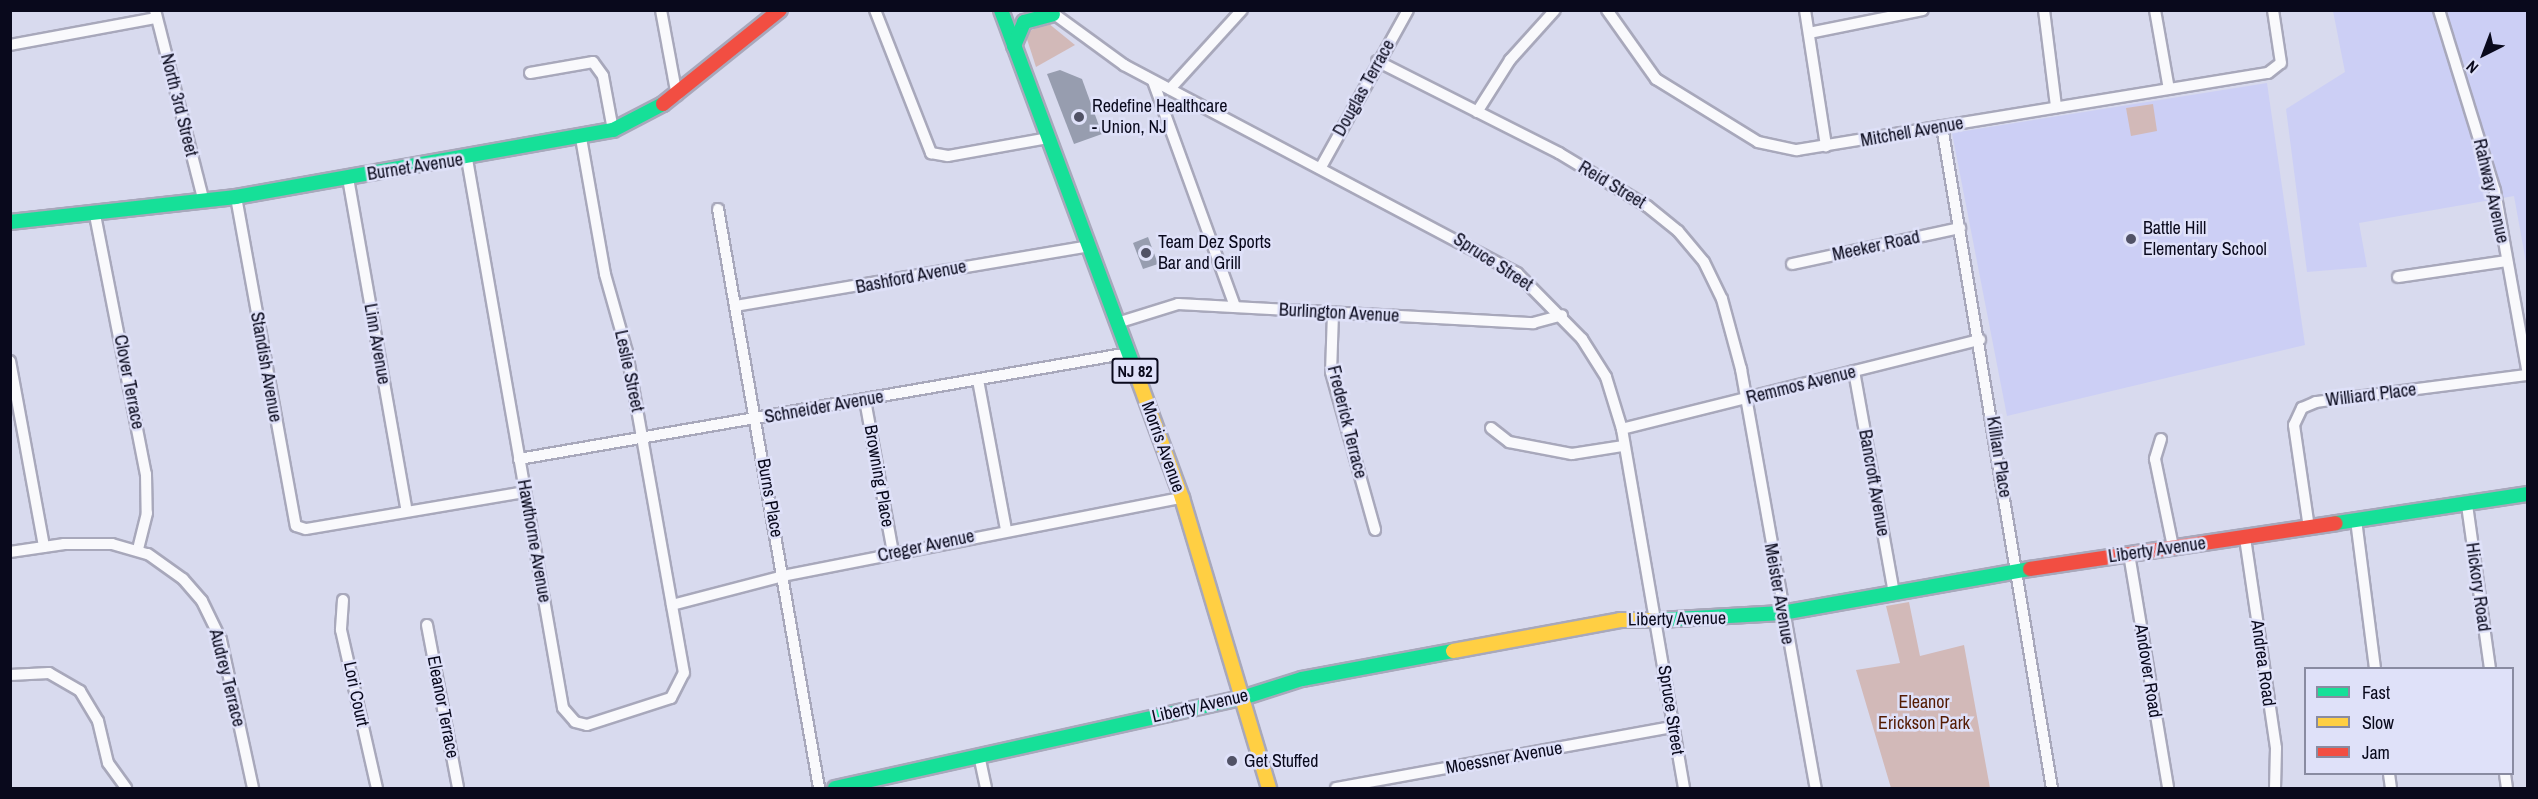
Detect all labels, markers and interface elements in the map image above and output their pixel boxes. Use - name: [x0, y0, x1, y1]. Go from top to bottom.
- north arrow: [2454, 24, 2514, 84]
- street label: Douglas Terrace: [1329, 36, 1399, 140]
- street label: North 3rd Street: [156, 51, 202, 159]
- text: N: [2461, 56, 2483, 79]
- place label: Redefine Healthcare - Union, NJ: [1092, 96, 1227, 138]
- marker: Redefine Healthcare - Union, NJ: [1070, 108, 1088, 126]
- street label: Mitchell Avenue: [1859, 112, 1965, 152]
- street label: Rahway Avenue: [2468, 136, 2514, 246]
- street label: Burnet Avenue: [365, 149, 465, 185]
- street label: Reid Street: [1574, 157, 1650, 213]
- place label: Battle Hill Elementary School: [2143, 218, 2267, 260]
- street label: Meeker Road: [1830, 226, 1922, 266]
- street label: Spruce Street: [1449, 228, 1537, 296]
- place label: Team Dez Sports Bar and Grill: [1158, 232, 1271, 274]
- marker: Battle Hill Elementary School: [2124, 232, 2138, 246]
- marker: Team Dez Sports Bar and Grill: [1139, 246, 1153, 260]
- street label: Bashford Avenue: [853, 256, 969, 298]
- street label: Burlington Avenue: [1278, 299, 1400, 327]
- street label: Linn Avenue: [359, 301, 395, 387]
- street label: Standish Avenue: [246, 310, 286, 424]
- street label: Leslie Street: [610, 328, 648, 414]
- street label: Clover Terrace: [109, 333, 149, 431]
- road number: NJ 82: [1111, 358, 1159, 384]
- street label: Remmos Avenue: [1744, 361, 1858, 409]
- street label: Frederick Terrace: [1323, 363, 1371, 481]
- street label: Williard Place: [2325, 379, 2417, 411]
- street label: Schneider Avenue: [762, 386, 886, 428]
- street label: Morris Avenue: [1136, 398, 1190, 496]
- street label: Killian Place: [1982, 415, 2016, 499]
- street label: Browning Place: [859, 423, 899, 529]
- street label: Bancroft Avenue: [1854, 428, 1894, 538]
- street label: Burns Place: [752, 457, 788, 539]
- street label: Hawthorne Avenue: [512, 477, 556, 605]
- street label: Creger Avenue: [875, 525, 977, 567]
- street label: Liberty Avenue: [2106, 532, 2208, 568]
- street label: Meister Avenue: [1759, 541, 1799, 647]
- street label: Hickory Road: [2461, 541, 2495, 633]
- street label: Liberty Avenue: [1627, 607, 1727, 631]
- street label: Andrea Road: [2246, 618, 2280, 708]
- street label: Andover Road: [2130, 623, 2166, 719]
- street label: Audrey Terrace: [204, 627, 250, 729]
- street label: Eleanor Terrace: [422, 654, 464, 760]
- street label: Lori Court: [339, 660, 373, 728]
- street label: Spruce Street: [1653, 664, 1689, 756]
- legend: [2304, 667, 2514, 775]
- text: Fast: [2362, 680, 2390, 705]
- street label: Liberty Avenue: [1149, 684, 1251, 728]
- park label: Eleanor Erickson Park: [1878, 692, 1970, 734]
- text: Slow: [2362, 710, 2394, 735]
- street label: Moessner Avenue: [1444, 737, 1564, 779]
- text: Jam: [2362, 740, 2390, 765]
- place label: Get Stuffed: [1244, 750, 1318, 772]
- marker: Get Stuffed: [1225, 754, 1239, 768]

